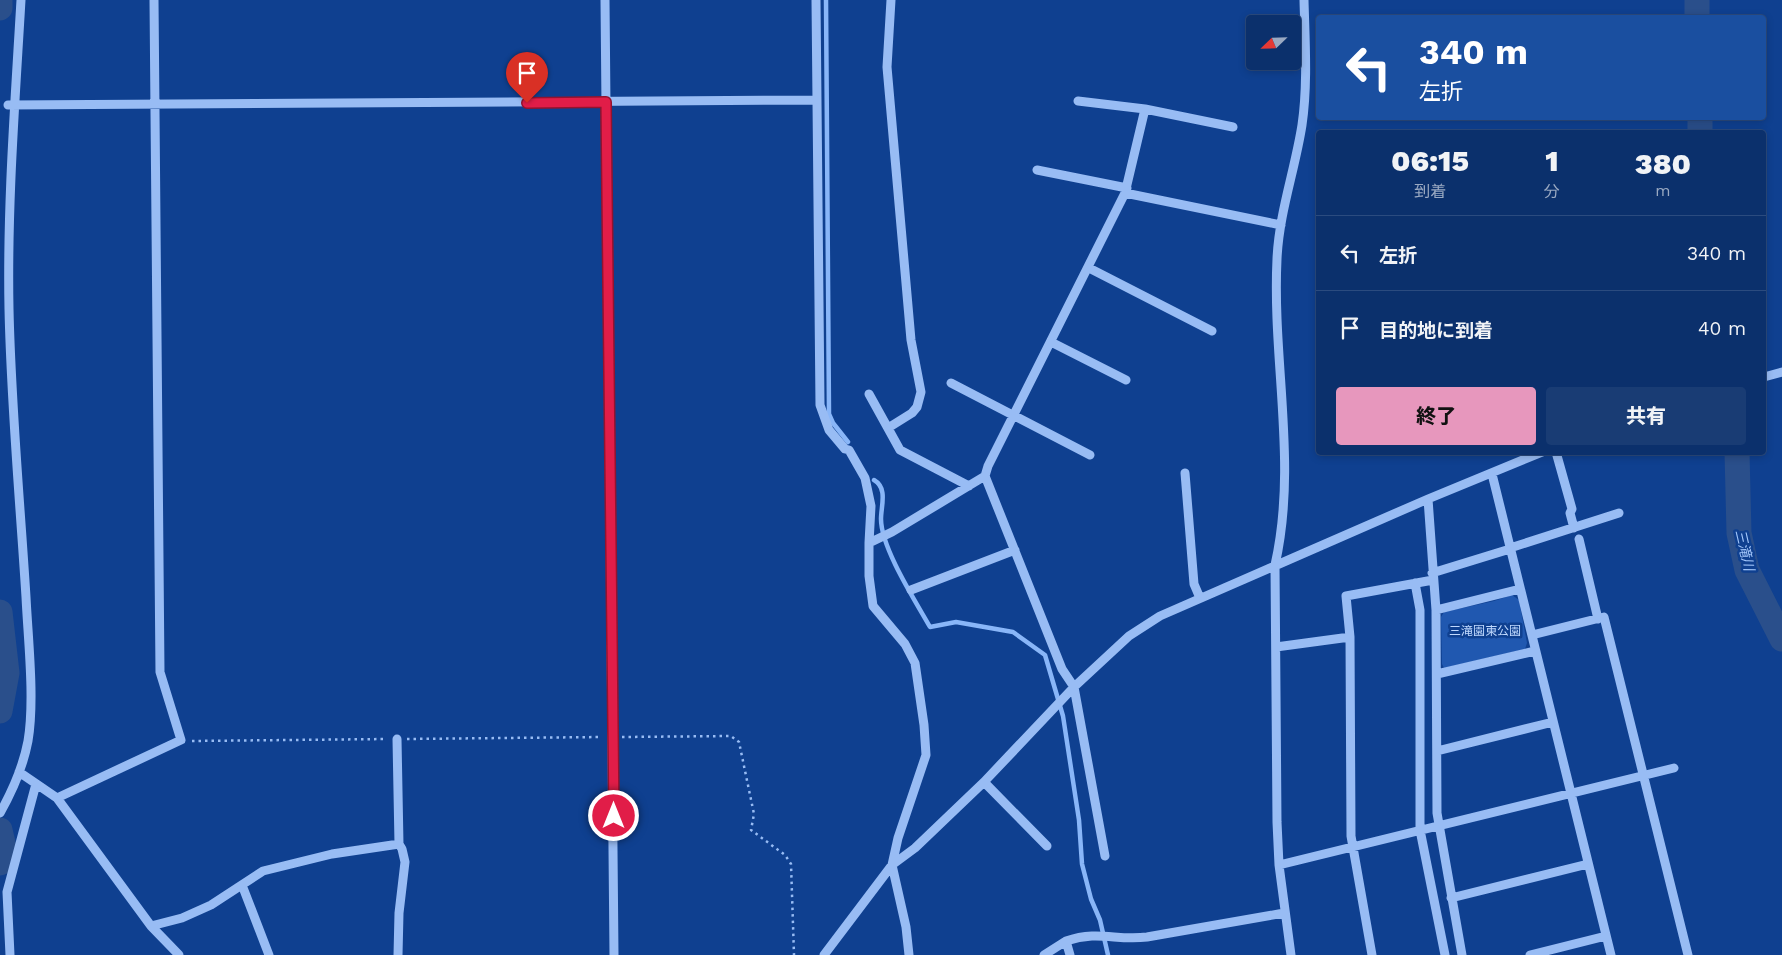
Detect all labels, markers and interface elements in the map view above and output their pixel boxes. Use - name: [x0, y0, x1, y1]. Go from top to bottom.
- north arrow: [1246, 15, 1301, 70]
- map controls: [1246, 15, 1301, 70]
- text: 340 m: [1419, 31, 1528, 73]
- icon: left: [1336, 35, 1401, 100]
- pin: [506, 52, 548, 103]
- icon: arrive: [513, 59, 541, 87]
- text: 左折: [1419, 79, 1463, 104]
- text: 06:15: [1391, 143, 1469, 178]
- text: 1: [1545, 143, 1559, 178]
- text: 380: [1635, 146, 1691, 181]
- text: m: [1655, 181, 1671, 200]
- text: 到着: [1414, 182, 1446, 201]
- text: 分: [1544, 182, 1560, 201]
- icon: left: [1336, 239, 1364, 267]
- text: 340 m: [1687, 242, 1746, 265]
- text: 左折: [1379, 244, 1417, 267]
- icon: arrive: [1336, 314, 1364, 342]
- text: 40 m: [1698, 317, 1746, 340]
- text: 目的地に到着: [1379, 319, 1493, 342]
- button: 終了: [1336, 387, 1536, 445]
- button: 共有: [1546, 387, 1746, 445]
- water label: 三滝川: [1732, 528, 1758, 574]
- park label: 三滝園東公園: [1449, 624, 1521, 638]
- position arrow: [587, 789, 639, 841]

